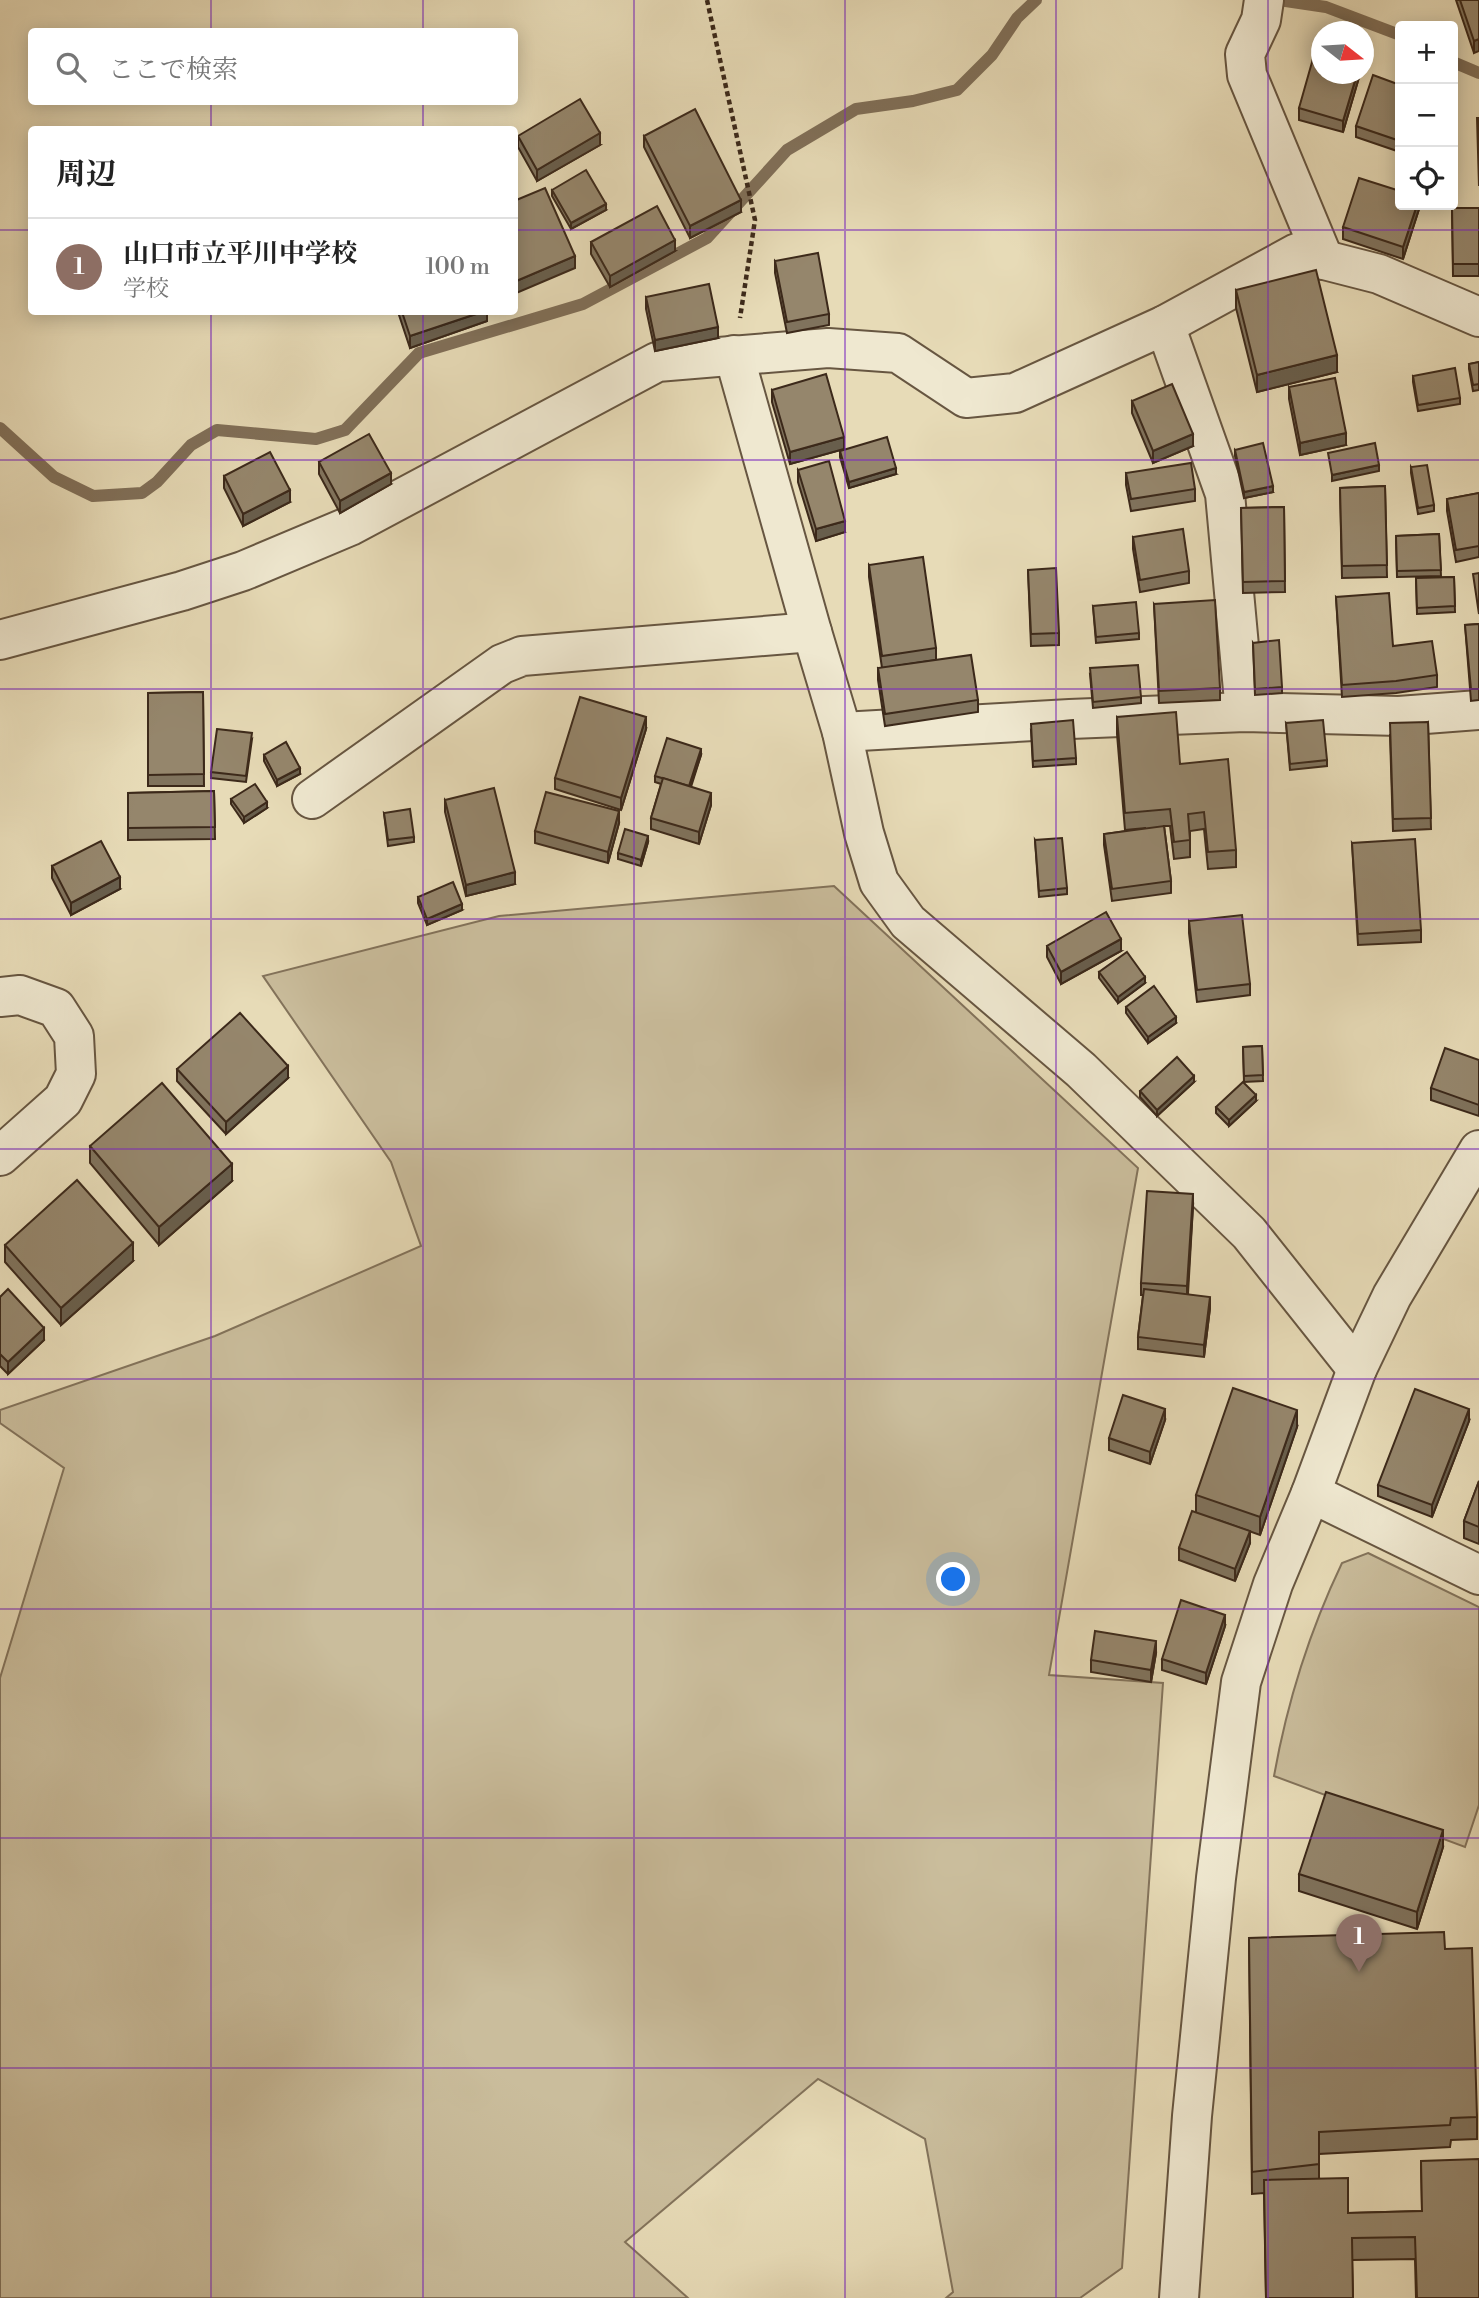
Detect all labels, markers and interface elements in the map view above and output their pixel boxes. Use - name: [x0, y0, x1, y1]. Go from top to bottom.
- north arrow: [1311, 21, 1374, 84]
- map controls: [1395, 21, 1458, 210]
- button: +: [1395, 21, 1458, 84]
- search box: [28, 28, 518, 105]
- icon: search: [52, 48, 90, 86]
- text: ここで検索: [108, 54, 238, 86]
- button: −: [1395, 84, 1458, 147]
- button: locate: [1395, 147, 1458, 210]
- text: 周辺: [56, 156, 116, 194]
- text: 山口市立平川中学校: [123, 238, 357, 270]
- text: 1: [73, 253, 85, 281]
- text: 100 m: [425, 253, 490, 281]
- text: 学校: [123, 275, 169, 303]
- your location: [936, 1562, 970, 1596]
- pin: 1: [1336, 1914, 1382, 1972]

